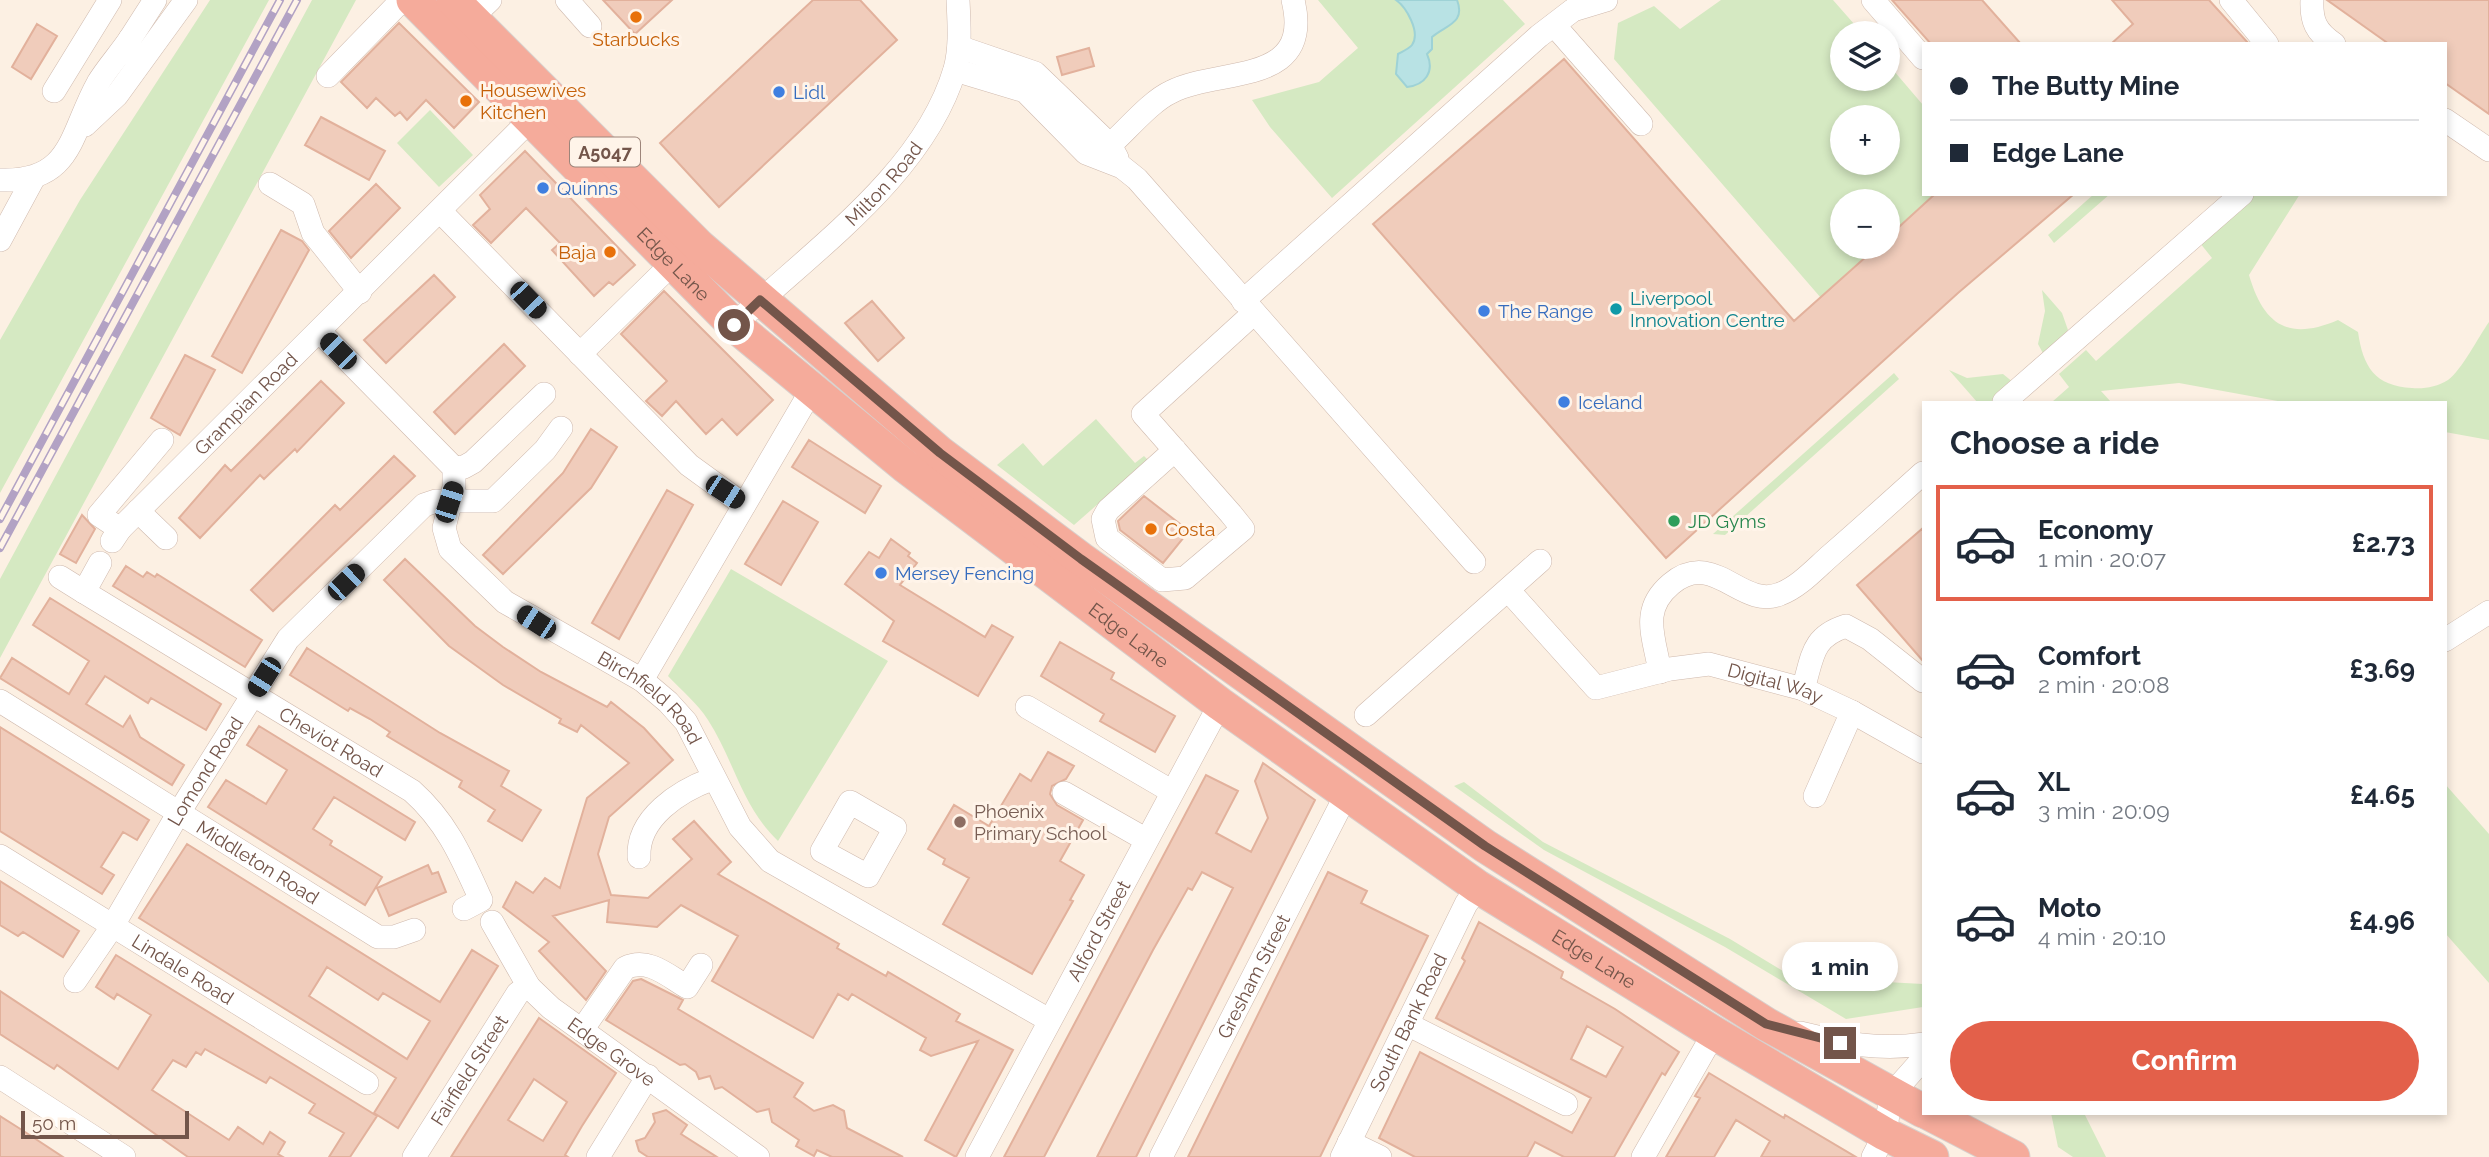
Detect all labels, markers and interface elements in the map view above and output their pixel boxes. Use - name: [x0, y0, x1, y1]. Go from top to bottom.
- marker: Starbucks: [628, 9, 644, 25]
- map controls: [1830, 21, 1900, 259]
- button: layers: [1830, 21, 1900, 91]
- place label: Starbucks: [592, 28, 680, 50]
- text: The Butty Mine: [1992, 71, 2179, 101]
- place label: Housewives Kitchen: [480, 79, 586, 123]
- place label: Lidl: [793, 81, 826, 103]
- marker: Lidl: [771, 84, 787, 100]
- marker: Housewives Kitchen: [458, 93, 474, 109]
- button: +: [1830, 105, 1900, 175]
- street label: Milton Road: [840, 137, 927, 230]
- road number: A5047: [570, 138, 640, 167]
- text: Edge Lane: [1992, 138, 2124, 168]
- place label: Quinns: [557, 177, 618, 199]
- marker: Quinns: [535, 180, 551, 196]
- button: −: [1830, 189, 1900, 259]
- street label: Edge Lane: [633, 223, 715, 305]
- place label: Baja: [558, 241, 596, 263]
- marker: Baja: [602, 244, 618, 260]
- car: [506, 278, 551, 322]
- place label: Liverpool Innovation Centre: [1630, 287, 1785, 331]
- place label: The Range: [1498, 300, 1593, 322]
- marker: Liverpool Innovation Centre: [1608, 301, 1624, 317]
- marker: The Range: [1476, 303, 1492, 319]
- route start: [718, 309, 750, 341]
- car: [316, 329, 361, 373]
- street label: Grampian Road: [190, 348, 302, 459]
- place label: Iceland: [1578, 391, 1642, 413]
- marker: Iceland: [1556, 394, 1572, 410]
- text: Choose a ride: [1950, 424, 2159, 461]
- car: [702, 472, 749, 512]
- car: [433, 479, 466, 525]
- place label: JD Gyms: [1688, 510, 1766, 532]
- icon: car: [1954, 512, 2017, 575]
- marker: JD Gyms: [1666, 513, 1682, 529]
- text: Economy: [2038, 515, 2153, 545]
- place label: Costa: [1165, 518, 1215, 540]
- marker: Costa: [1143, 521, 1159, 537]
- text: £2.73: [2352, 528, 2415, 558]
- text: 1 min · 20:07: [2038, 545, 2166, 572]
- car: [324, 560, 369, 604]
- place label: Mersey Fencing: [895, 562, 1034, 584]
- marker: Mersey Fencing: [873, 565, 889, 581]
- street label: Edge Lane: [1084, 598, 1173, 672]
- car: [513, 602, 560, 642]
- icon: car: [1954, 638, 2017, 701]
- text: Comfort: [2038, 641, 2141, 671]
- street label: Birchfield Road: [594, 646, 706, 748]
- car: [244, 654, 285, 700]
- text: £3.69: [2349, 654, 2415, 684]
- street label: Digital Way: [1725, 658, 1827, 708]
- text: 2 min · 20:08: [2038, 671, 2170, 698]
- street label: Cheviot Road: [275, 702, 387, 782]
- street label: Lomond Road: [163, 713, 247, 829]
- icon: car: [1954, 764, 2017, 827]
- text: XL: [2038, 767, 2070, 797]
- text: £4.65: [2350, 780, 2415, 810]
- text: 3 min · 20:09: [2038, 797, 2170, 824]
- place label: Phoenix Primary School: [974, 800, 1107, 844]
- marker: Phoenix Primary School: [952, 814, 968, 830]
- street label: Middleton Road: [193, 816, 323, 908]
- street label: Alford Street: [1063, 876, 1135, 985]
- icon: car: [1954, 890, 2017, 953]
- text: Moto: [2038, 893, 2101, 923]
- text: £4.96: [2349, 906, 2415, 936]
- street label: Gresham Street: [1212, 910, 1295, 1042]
- text: 4 min · 20:10: [2038, 923, 2166, 950]
- street label: Edge Lane: [1548, 925, 1640, 993]
- street label: Lindale Road: [128, 929, 238, 1009]
- callout: 1 min: [1782, 942, 1898, 990]
- street label: South Bank Road: [1365, 950, 1451, 1095]
- text: 1 min: [1811, 953, 1869, 980]
- street label: Fairfield Street: [426, 1010, 513, 1129]
- street label: Edge Grove: [564, 1013, 660, 1091]
- button: Confirm: [1950, 1021, 2419, 1101]
- route end: [1824, 1027, 1856, 1059]
- scale bar: [21, 1108, 189, 1140]
- text: 50 m: [32, 1112, 76, 1134]

